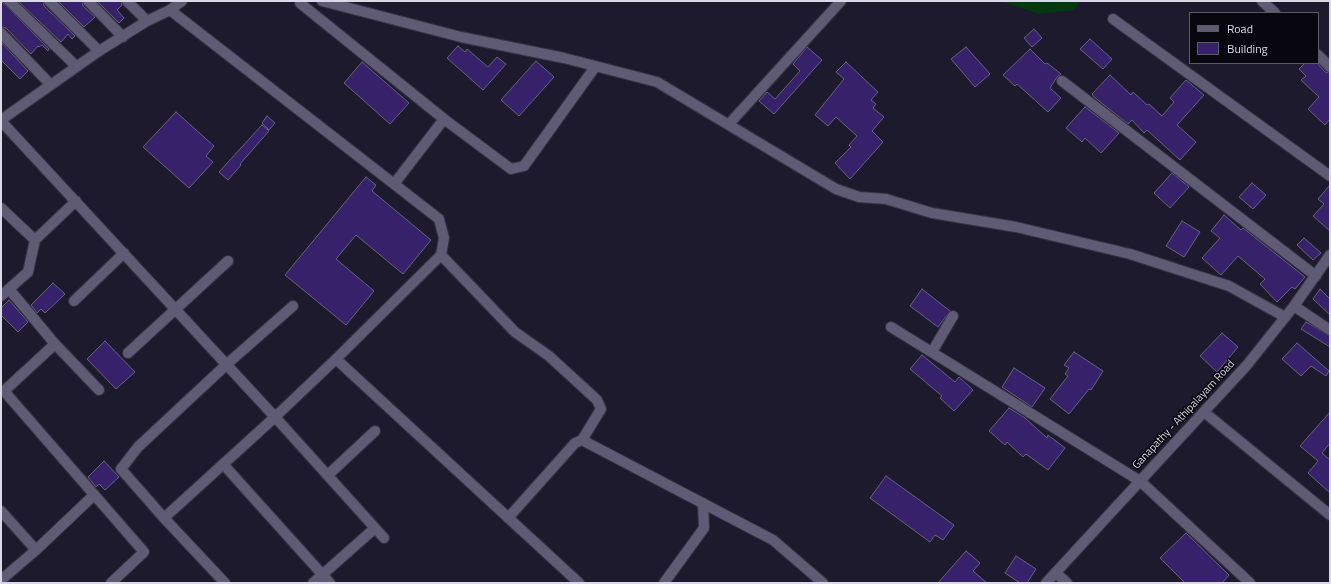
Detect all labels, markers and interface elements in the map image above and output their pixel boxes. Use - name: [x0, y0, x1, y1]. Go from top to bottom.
- legend: [1189, 12, 1319, 64]
- text: Road: [1227, 19, 1253, 38]
- text: Building: [1227, 39, 1268, 58]
- street label: Ganapathy - Athipalayam Road: [1130, 358, 1238, 472]

